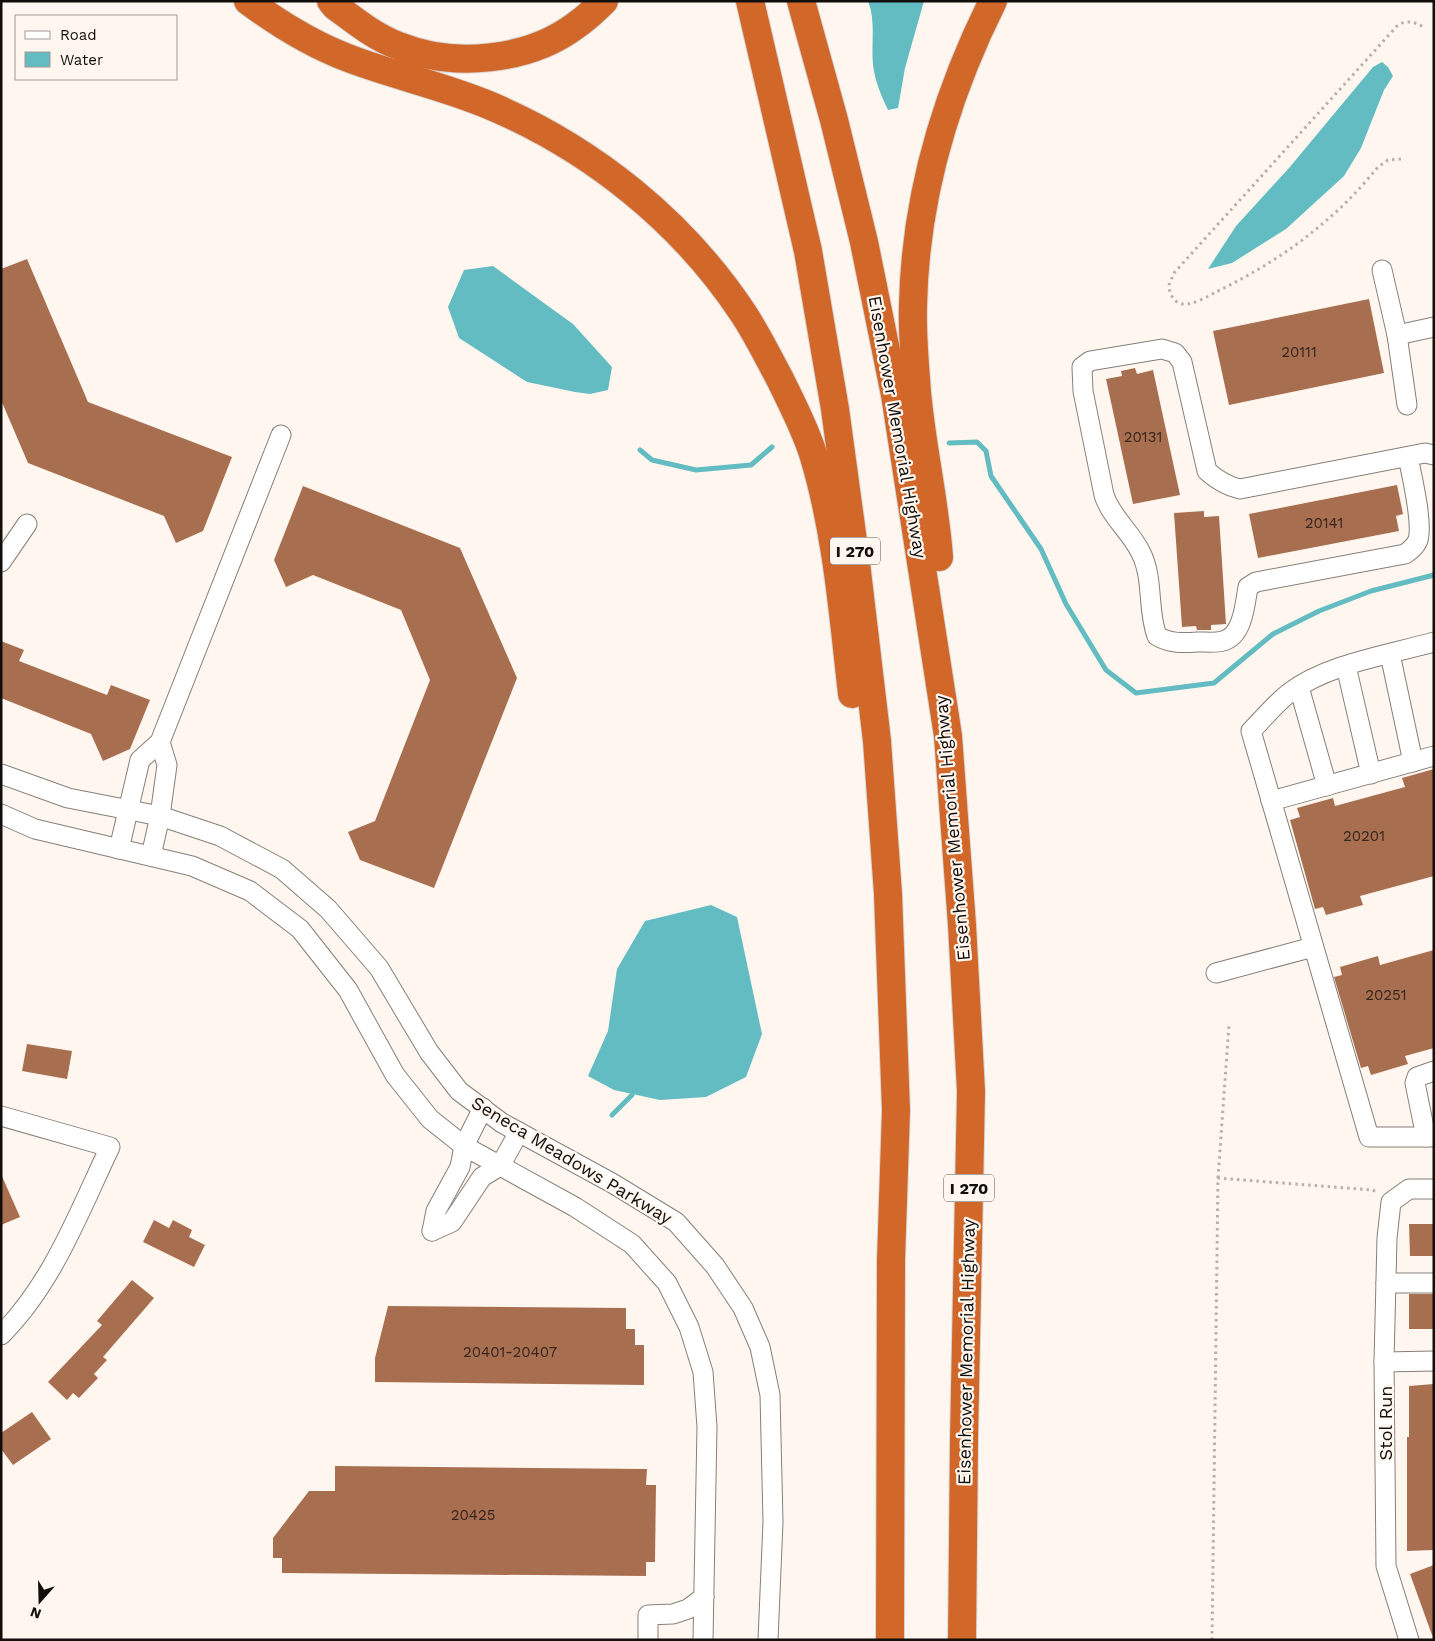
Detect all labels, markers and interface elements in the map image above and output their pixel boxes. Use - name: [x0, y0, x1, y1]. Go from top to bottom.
- legend: [15, 15, 178, 80]
- text: Road: [60, 26, 97, 44]
- text: Water: [60, 51, 103, 69]
- street label: Eisenhower Memorial Highway: [865, 294, 932, 561]
- house number: 20111: [1281, 343, 1317, 361]
- house number: 20131: [1124, 428, 1162, 446]
- house number: 20141: [1305, 514, 1343, 532]
- road number: I 270: [830, 538, 880, 564]
- street label: Eisenhower Memorial Highway: [930, 694, 974, 962]
- house number: 20201: [1343, 827, 1385, 845]
- house number: 20251: [1365, 986, 1407, 1004]
- street label: Seneca Meadows Parkway: [468, 1092, 677, 1229]
- road number: I 270: [944, 1174, 994, 1202]
- street label: Eisenhower Memorial Highway: [953, 1218, 979, 1485]
- house number: 20401-20407: [463, 1343, 557, 1361]
- street label: Stol Run: [1375, 1386, 1396, 1460]
- house number: 20425: [451, 1506, 495, 1524]
- north arrow: [15, 1576, 65, 1626]
- text: N: [28, 1604, 43, 1623]

